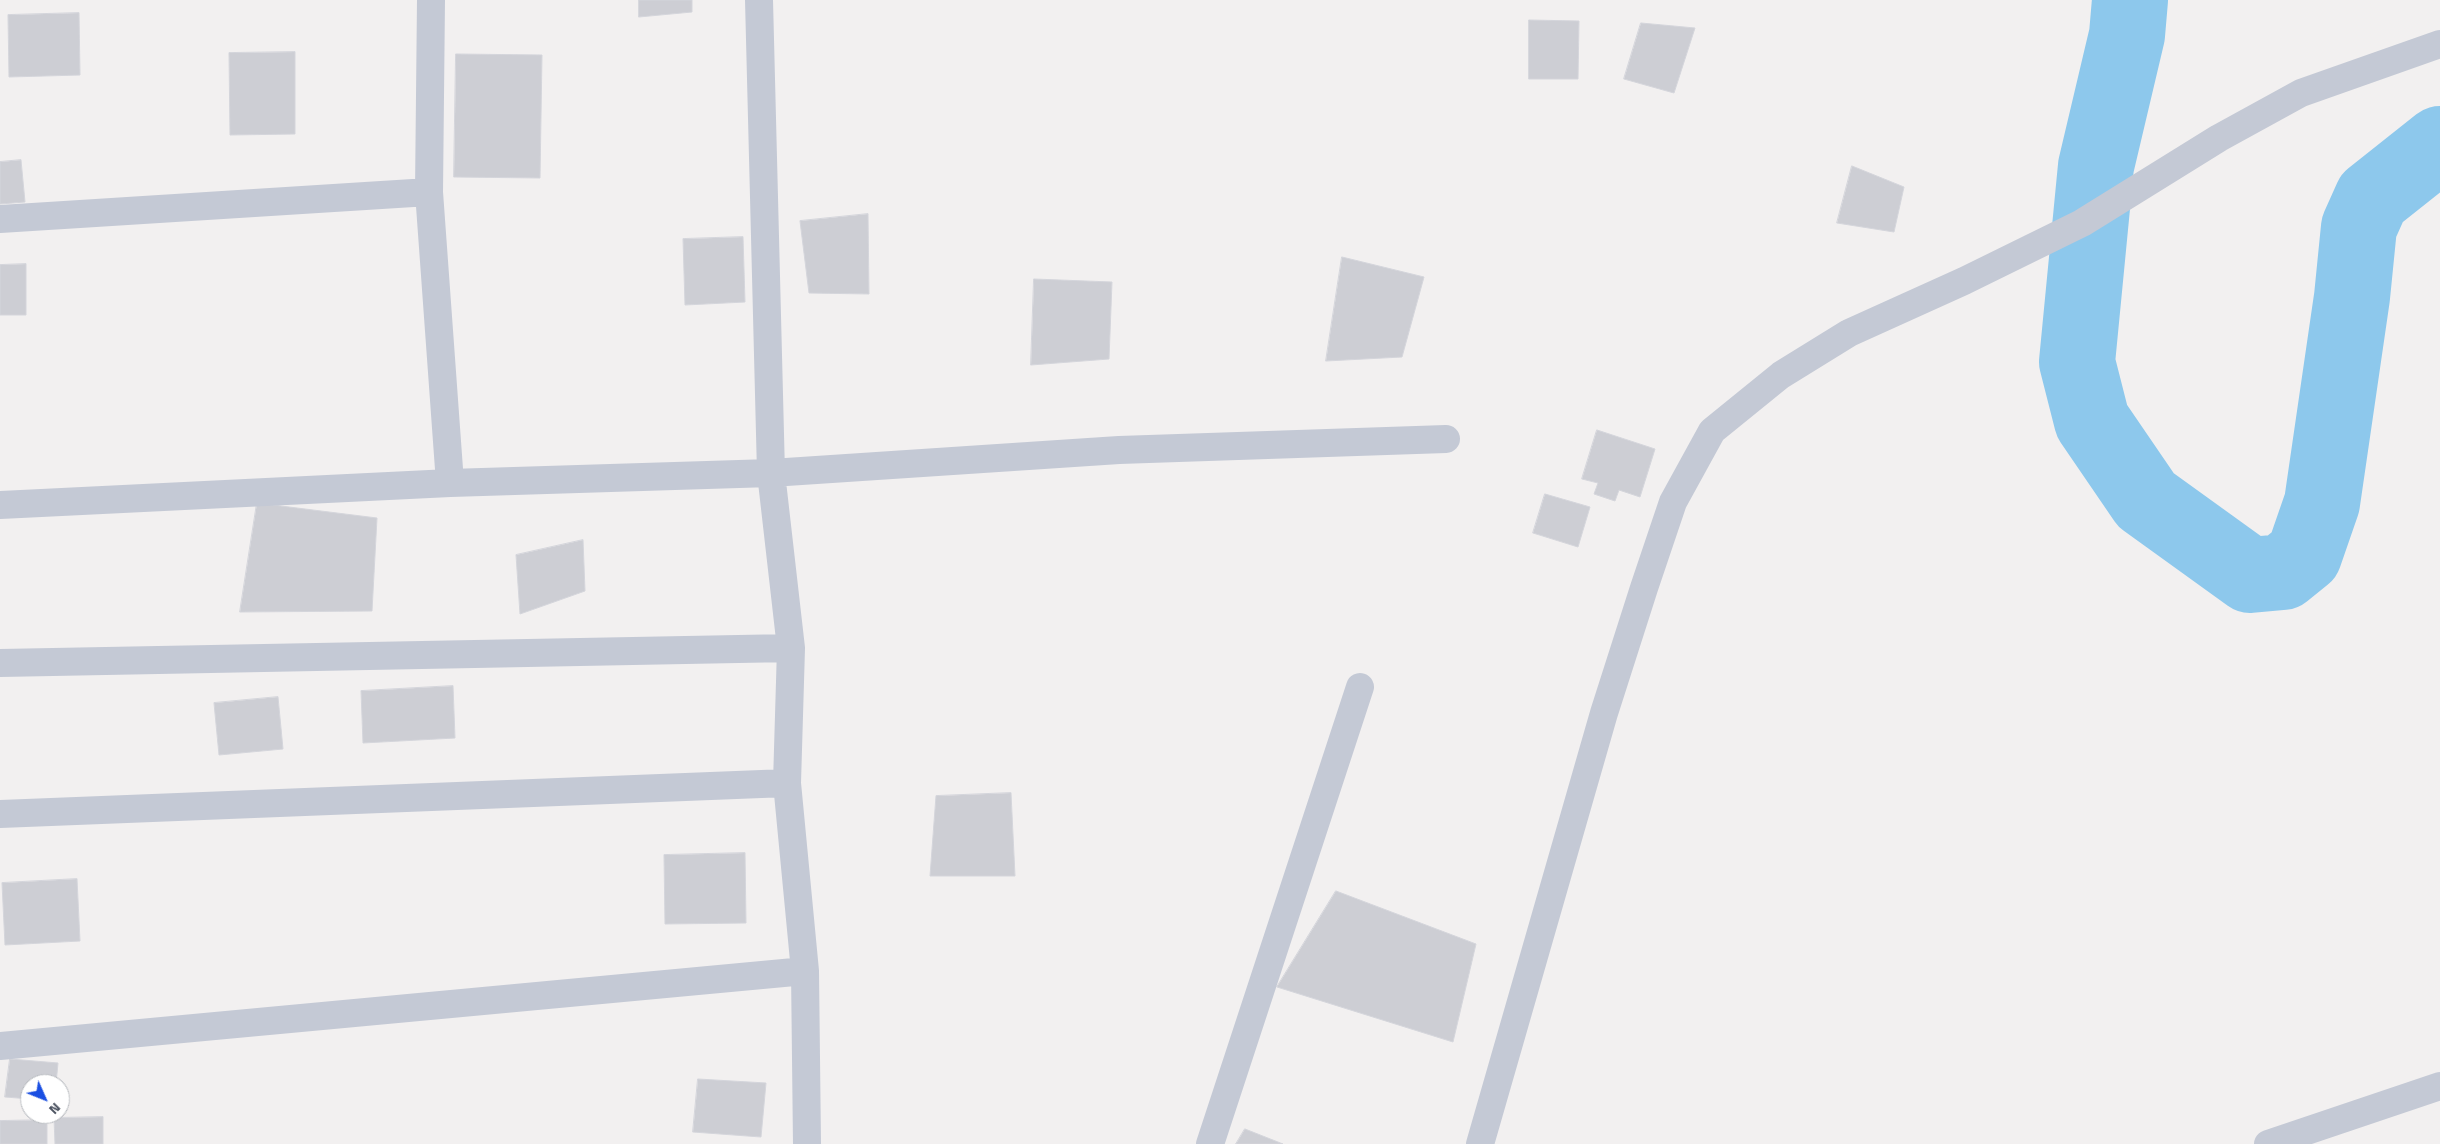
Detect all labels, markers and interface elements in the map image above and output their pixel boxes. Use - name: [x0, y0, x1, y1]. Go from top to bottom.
- north arrow: [20, 1074, 70, 1124]
- text: N: [45, 1098, 66, 1120]

